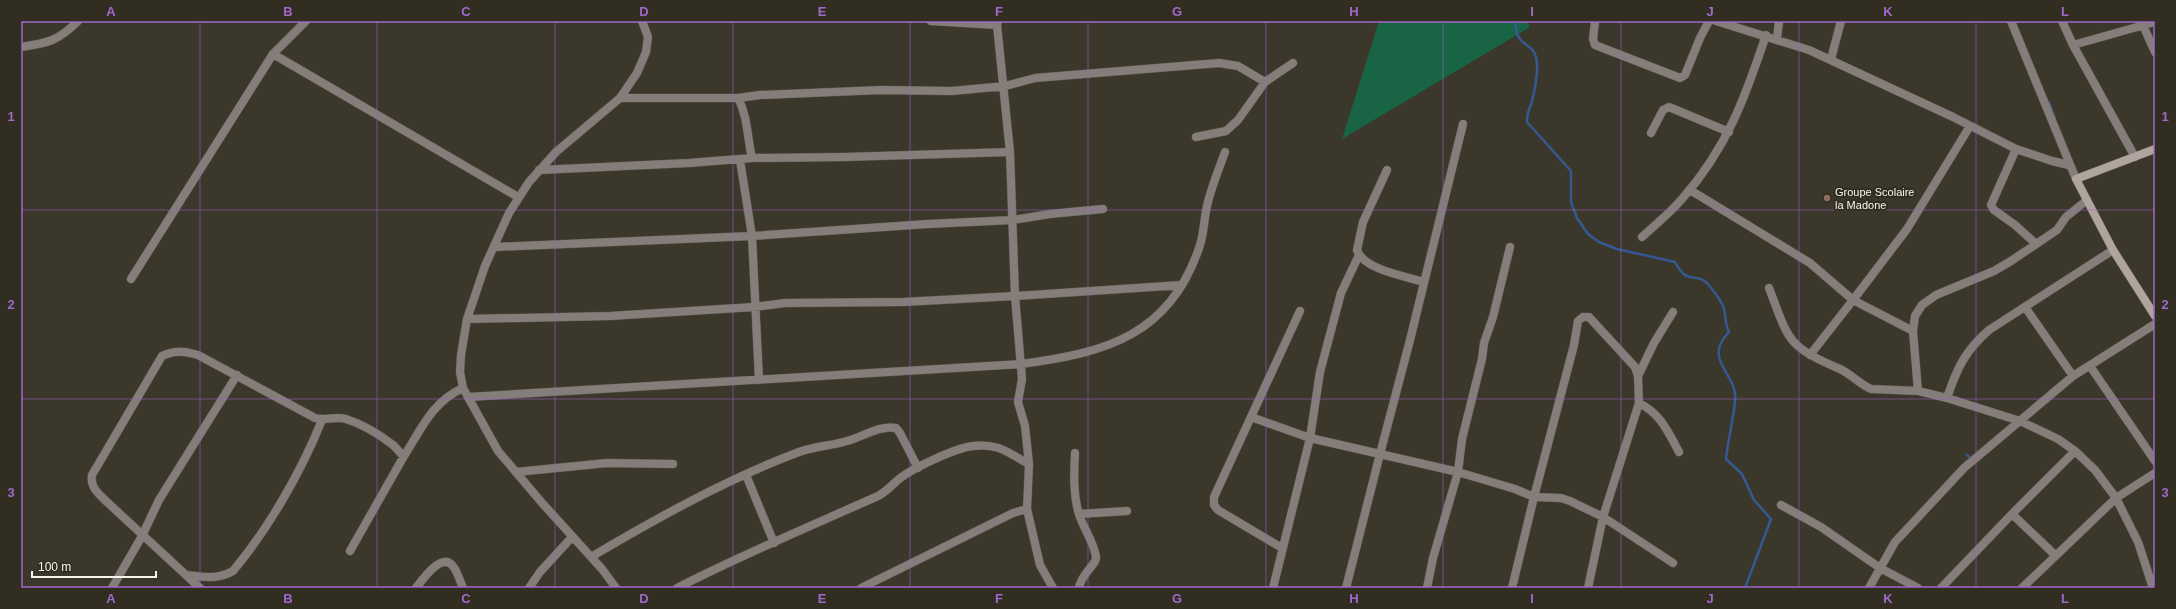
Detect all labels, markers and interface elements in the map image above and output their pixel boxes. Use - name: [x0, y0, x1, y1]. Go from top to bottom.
- text: A: [106, 4, 116, 19]
- text: B: [283, 4, 293, 19]
- text: C: [461, 4, 471, 19]
- text: D: [639, 4, 649, 19]
- text: E: [818, 4, 827, 19]
- text: F: [995, 4, 1003, 19]
- text: G: [1172, 4, 1182, 19]
- text: H: [1349, 4, 1359, 19]
- text: I: [1530, 4, 1534, 19]
- text: J: [1706, 4, 1714, 19]
- text: K: [1883, 4, 1893, 19]
- text: L: [2061, 4, 2069, 19]
- text: 1: [7, 109, 15, 124]
- text: 1: [2161, 109, 2169, 124]
- place label: Groupe Scolaire la Madone: [1835, 186, 1915, 211]
- marker: Groupe Scolaire la Madone: [1822, 193, 1832, 203]
- text: 2: [7, 297, 15, 312]
- text: 2: [2161, 297, 2169, 312]
- text: 3: [7, 485, 15, 500]
- text: 3: [2161, 485, 2169, 500]
- scale bar: [32, 553, 156, 579]
- text: 100 m: [38, 560, 71, 574]
- text: A: [106, 591, 116, 606]
- text: B: [283, 591, 293, 606]
- text: C: [461, 591, 471, 606]
- text: D: [639, 591, 649, 606]
- text: E: [818, 591, 827, 606]
- text: F: [995, 591, 1003, 606]
- text: G: [1172, 591, 1182, 606]
- text: H: [1349, 591, 1359, 606]
- text: I: [1530, 591, 1534, 606]
- text: J: [1706, 591, 1714, 606]
- text: K: [1883, 591, 1893, 606]
- text: L: [2061, 591, 2069, 606]

